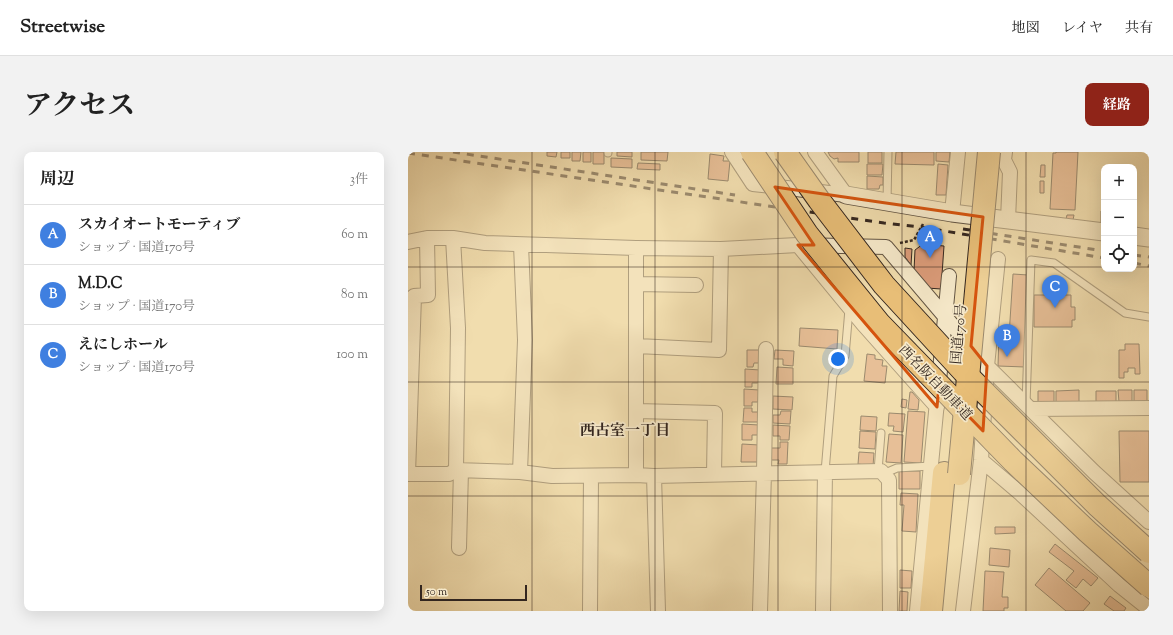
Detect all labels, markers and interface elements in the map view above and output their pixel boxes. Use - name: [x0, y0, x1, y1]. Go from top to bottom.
- text: Streetwise: [20, 14, 105, 41]
- text: 地図: [1012, 19, 1040, 39]
- text: レイヤ: [1062, 19, 1103, 39]
- text: 共有: [1125, 19, 1153, 39]
- button: 経路: [1085, 83, 1149, 126]
- text: アクセス: [24, 87, 135, 127]
- map controls: [1101, 164, 1137, 272]
- button: +: [1101, 164, 1137, 200]
- text: 周辺: [40, 168, 74, 192]
- text: 3件: [350, 171, 368, 189]
- button: −: [1101, 200, 1137, 236]
- text: スカイオートモーティブ: [78, 215, 240, 236]
- pin: A: [917, 225, 943, 258]
- text: A: [48, 226, 58, 244]
- text: 60 m: [341, 226, 368, 244]
- button: locate: [1101, 236, 1137, 272]
- text: ショップ · 国道170号: [78, 239, 195, 257]
- text: M.D.C: [78, 274, 123, 295]
- pin: C: [1042, 275, 1068, 308]
- text: B: [49, 286, 57, 304]
- text: 80 m: [341, 286, 368, 304]
- text: ショップ · 国道170号: [78, 298, 195, 316]
- street label: 国道170号: [947, 303, 973, 365]
- pin: B: [994, 324, 1020, 357]
- text: えにしホール: [78, 335, 168, 356]
- street label: 西名阪自動車道: [893, 341, 976, 426]
- text: C: [48, 346, 58, 364]
- text: 100 m: [336, 346, 368, 364]
- your location: [828, 349, 848, 369]
- text: ショップ · 国道170号: [78, 359, 195, 377]
- district label: 西古室一丁目: [580, 421, 670, 442]
- scale bar: [420, 583, 527, 602]
- text: 50 m: [426, 584, 447, 600]

